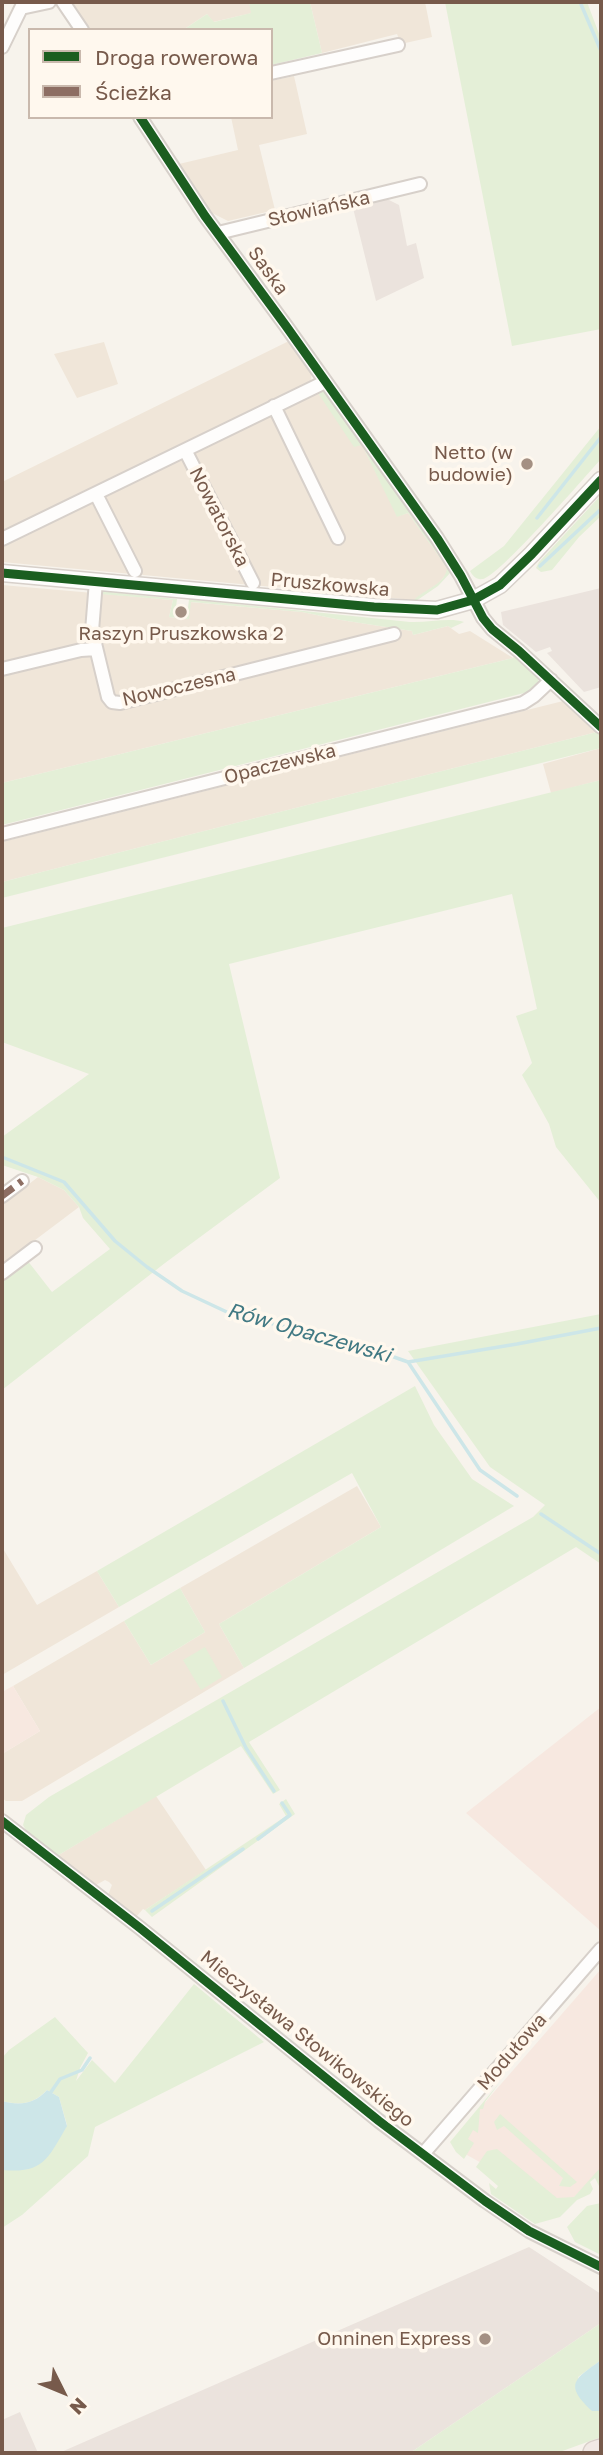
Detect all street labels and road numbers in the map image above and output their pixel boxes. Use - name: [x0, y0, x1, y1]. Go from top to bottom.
- street label: Słowiańska: [266, 186, 372, 232]
- street label: Saska: [243, 242, 293, 300]
- street label: Nowatorska: [184, 463, 254, 571]
- street label: Pruszkowska: [270, 568, 390, 602]
- street label: Nowoczesna: [120, 663, 238, 711]
- street label: Opaczewska: [222, 739, 338, 789]
- street label: Mieczysława Słowikowskiego: [196, 1946, 418, 2132]
- street label: Modułowa: [473, 2009, 551, 2095]

